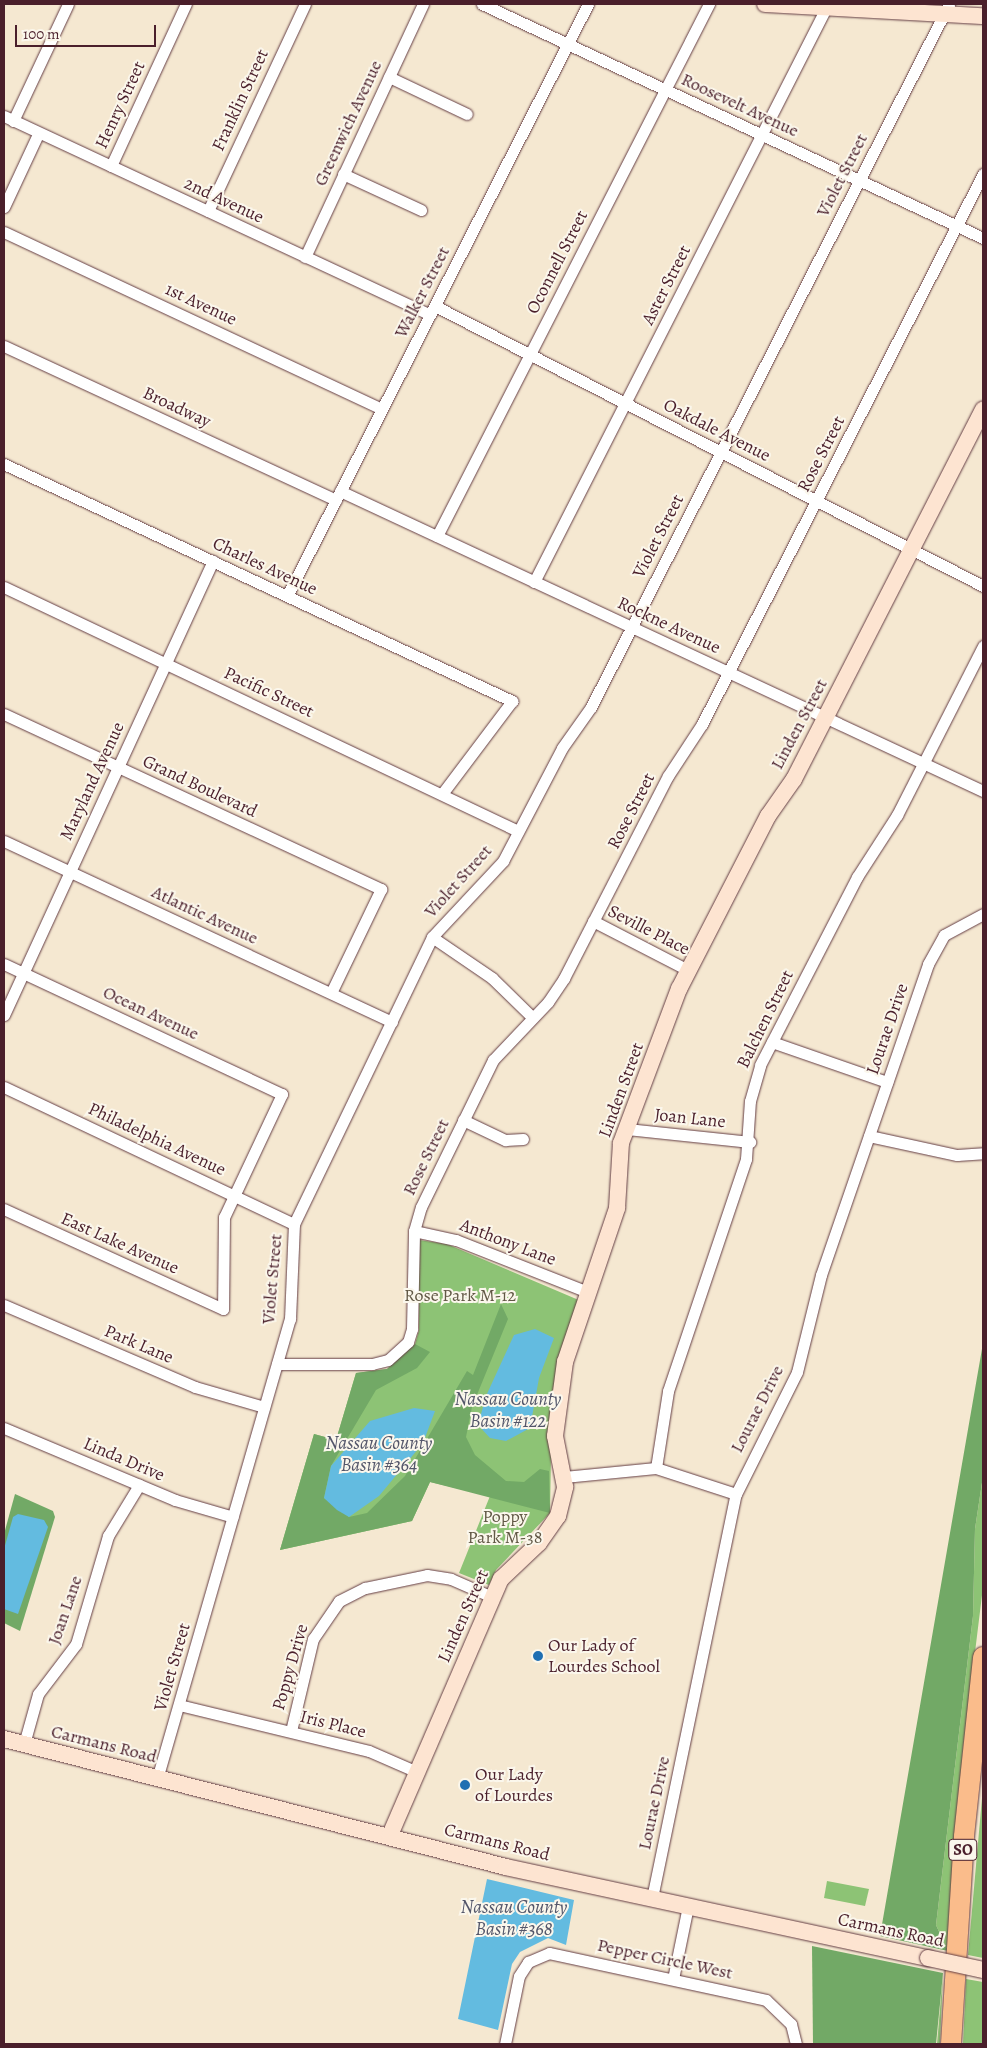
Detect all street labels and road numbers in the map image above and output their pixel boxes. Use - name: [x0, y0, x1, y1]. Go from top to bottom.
- street label: Franklin Street: [207, 46, 273, 154]
- street label: Greenwich Avenue: [309, 57, 387, 189]
- street label: Henry Street: [90, 58, 150, 152]
- street label: Roosevelt Avenue: [678, 68, 802, 142]
- street label: Violet Street: [812, 130, 872, 220]
- street label: 2nd Avenue: [181, 172, 267, 228]
- street label: Oconnell Street: [522, 207, 592, 317]
- street label: Aster Street: [637, 242, 695, 328]
- street label: Walker Street: [390, 243, 454, 341]
- street label: 1st Avenue: [162, 278, 240, 330]
- street label: Broadway: [139, 382, 215, 432]
- street label: Oakdale Avenue: [660, 394, 774, 466]
- street label: Rose Street: [793, 412, 849, 496]
- street label: Violet Street: [628, 491, 688, 581]
- street label: Charles Avenue: [209, 532, 321, 600]
- street label: Rockne Avenue: [614, 592, 724, 658]
- street label: Pacific Street: [221, 662, 317, 722]
- street label: Linden Street: [766, 675, 832, 773]
- street label: Maryland Avenue: [55, 718, 129, 844]
- street label: Grand Boulevard: [139, 750, 261, 822]
- street label: Rose Street: [603, 769, 659, 853]
- street label: Violet Street: [420, 840, 496, 922]
- street label: Atlantic Avenue: [148, 881, 262, 949]
- street label: Seville Place: [605, 900, 693, 960]
- street label: Balchen Street: [732, 966, 798, 1072]
- street label: Ocean Avenue: [100, 981, 202, 1045]
- street label: Lourae Drive: [861, 981, 913, 1077]
- street label: Linden Street: [594, 1040, 648, 1140]
- street label: Philadelphia Avenue: [85, 1098, 229, 1180]
- street label: Joan Lane: [653, 1104, 727, 1132]
- street label: Rose Street: [398, 1115, 454, 1199]
- street label: East Lake Avenue: [58, 1207, 182, 1279]
- street label: Anthony Lane: [457, 1214, 559, 1270]
- street label: Violet Street: [257, 1233, 287, 1325]
- street label: Park Lane: [101, 1320, 177, 1368]
- street label: Lourae Drive: [726, 1362, 788, 1456]
- street label: Linda Drive: [80, 1432, 168, 1486]
- street label: Linden Street: [433, 1566, 493, 1666]
- street label: Joan Lane: [43, 1573, 87, 1647]
- street label: Violet Street: [149, 1621, 195, 1713]
- street label: Poppy Drive: [267, 1621, 313, 1713]
- street label: Iris Place: [298, 1705, 368, 1743]
- street label: Carmans Road: [49, 1720, 159, 1768]
- street label: Lourae Drive: [634, 1754, 674, 1852]
- street label: Carmans Road: [442, 1818, 552, 1866]
- road number: SO: [948, 1836, 978, 1864]
- street label: Carmans Road: [836, 1908, 946, 1952]
- street label: Pepper Circle West: [595, 1934, 735, 1984]

